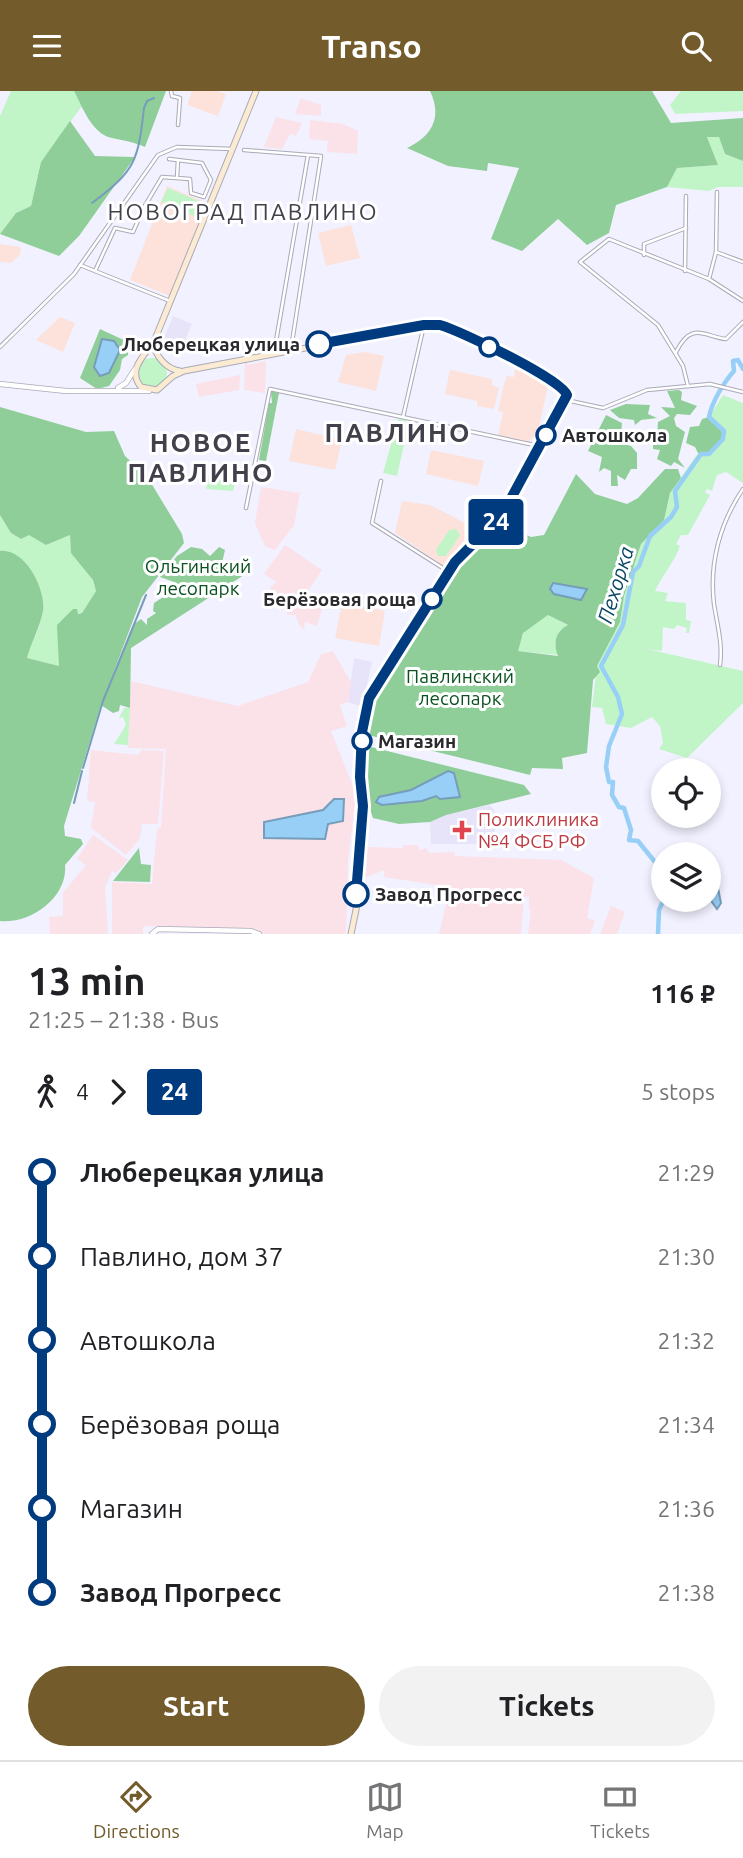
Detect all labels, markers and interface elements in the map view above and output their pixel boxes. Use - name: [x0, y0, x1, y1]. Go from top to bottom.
- icon: menu: [28, 27, 66, 65]
- icon: search: [677, 27, 715, 65]
- text: Transo: [321, 28, 422, 64]
- district label: НОВОГРАД ПАВЛИНО: [107, 199, 379, 224]
- marker: Люберецкая улица: [306, 331, 332, 357]
- place label: Люберецкая улица: [121, 333, 300, 355]
- unlabelled marker: [479, 337, 499, 357]
- district label: ПАВЛИНО: [325, 418, 471, 447]
- place label: Автошкола: [562, 424, 667, 446]
- marker: Автошкола: [536, 425, 556, 445]
- district label: НОВОЕ ПАВЛИНО: [128, 428, 274, 487]
- line badge: 24: [464, 499, 528, 545]
- text: 24: [482, 508, 510, 535]
- water label: Пехорка: [592, 544, 638, 626]
- park label: Ольгинский лесопарк: [145, 555, 251, 599]
- place label: Берёзовая роща: [263, 588, 416, 610]
- marker: Берёзовая роща: [422, 589, 442, 609]
- park label: Павлинский лесопарк: [406, 665, 514, 709]
- place label: Магазин: [378, 730, 456, 752]
- marker: Магазин: [352, 731, 372, 751]
- map controls: [651, 758, 721, 912]
- button: locate: [651, 758, 721, 828]
- place label: Поликлиника №4 ФСБ РФ: [478, 808, 599, 852]
- marker: Поликлиника №4 ФСБ РФ: [452, 820, 472, 840]
- button: layers: [651, 842, 721, 912]
- marker: Завод Прогресс: [343, 881, 369, 907]
- place label: Завод Прогресс: [375, 883, 522, 905]
- text: 13 min: [28, 960, 145, 1002]
- text: 116 ₽: [650, 979, 715, 1008]
- text: 21:25 – 21:38 · Bus: [28, 1007, 219, 1032]
- icon: walk: [28, 1073, 66, 1111]
- icon: forward: [99, 1073, 137, 1111]
- text: 24: [161, 1078, 188, 1105]
- text: 4: [76, 1079, 89, 1104]
- text: 5 stops: [641, 1079, 715, 1104]
- text: Люберецкая улица: [80, 1158, 324, 1187]
- text: 21:29: [657, 1160, 715, 1185]
- text: Павлино, дом 37: [80, 1242, 283, 1271]
- text: 21:30: [657, 1244, 715, 1269]
- text: Автошкола: [80, 1326, 216, 1355]
- text: 21:32: [657, 1328, 715, 1353]
- text: Берёзовая роща: [80, 1410, 280, 1439]
- text: 21:34: [657, 1412, 715, 1437]
- text: Магазин: [80, 1494, 183, 1523]
- text: 21:36: [657, 1496, 715, 1521]
- text: Завод Прогресс: [80, 1578, 281, 1607]
- text: 21:38: [657, 1580, 715, 1605]
- button: Start: [28, 1666, 365, 1746]
- button: Tickets: [379, 1666, 715, 1746]
- tab: Directions: [93, 1778, 180, 1842]
- tab: Map: [366, 1778, 404, 1842]
- tab: Tickets: [590, 1778, 650, 1842]

